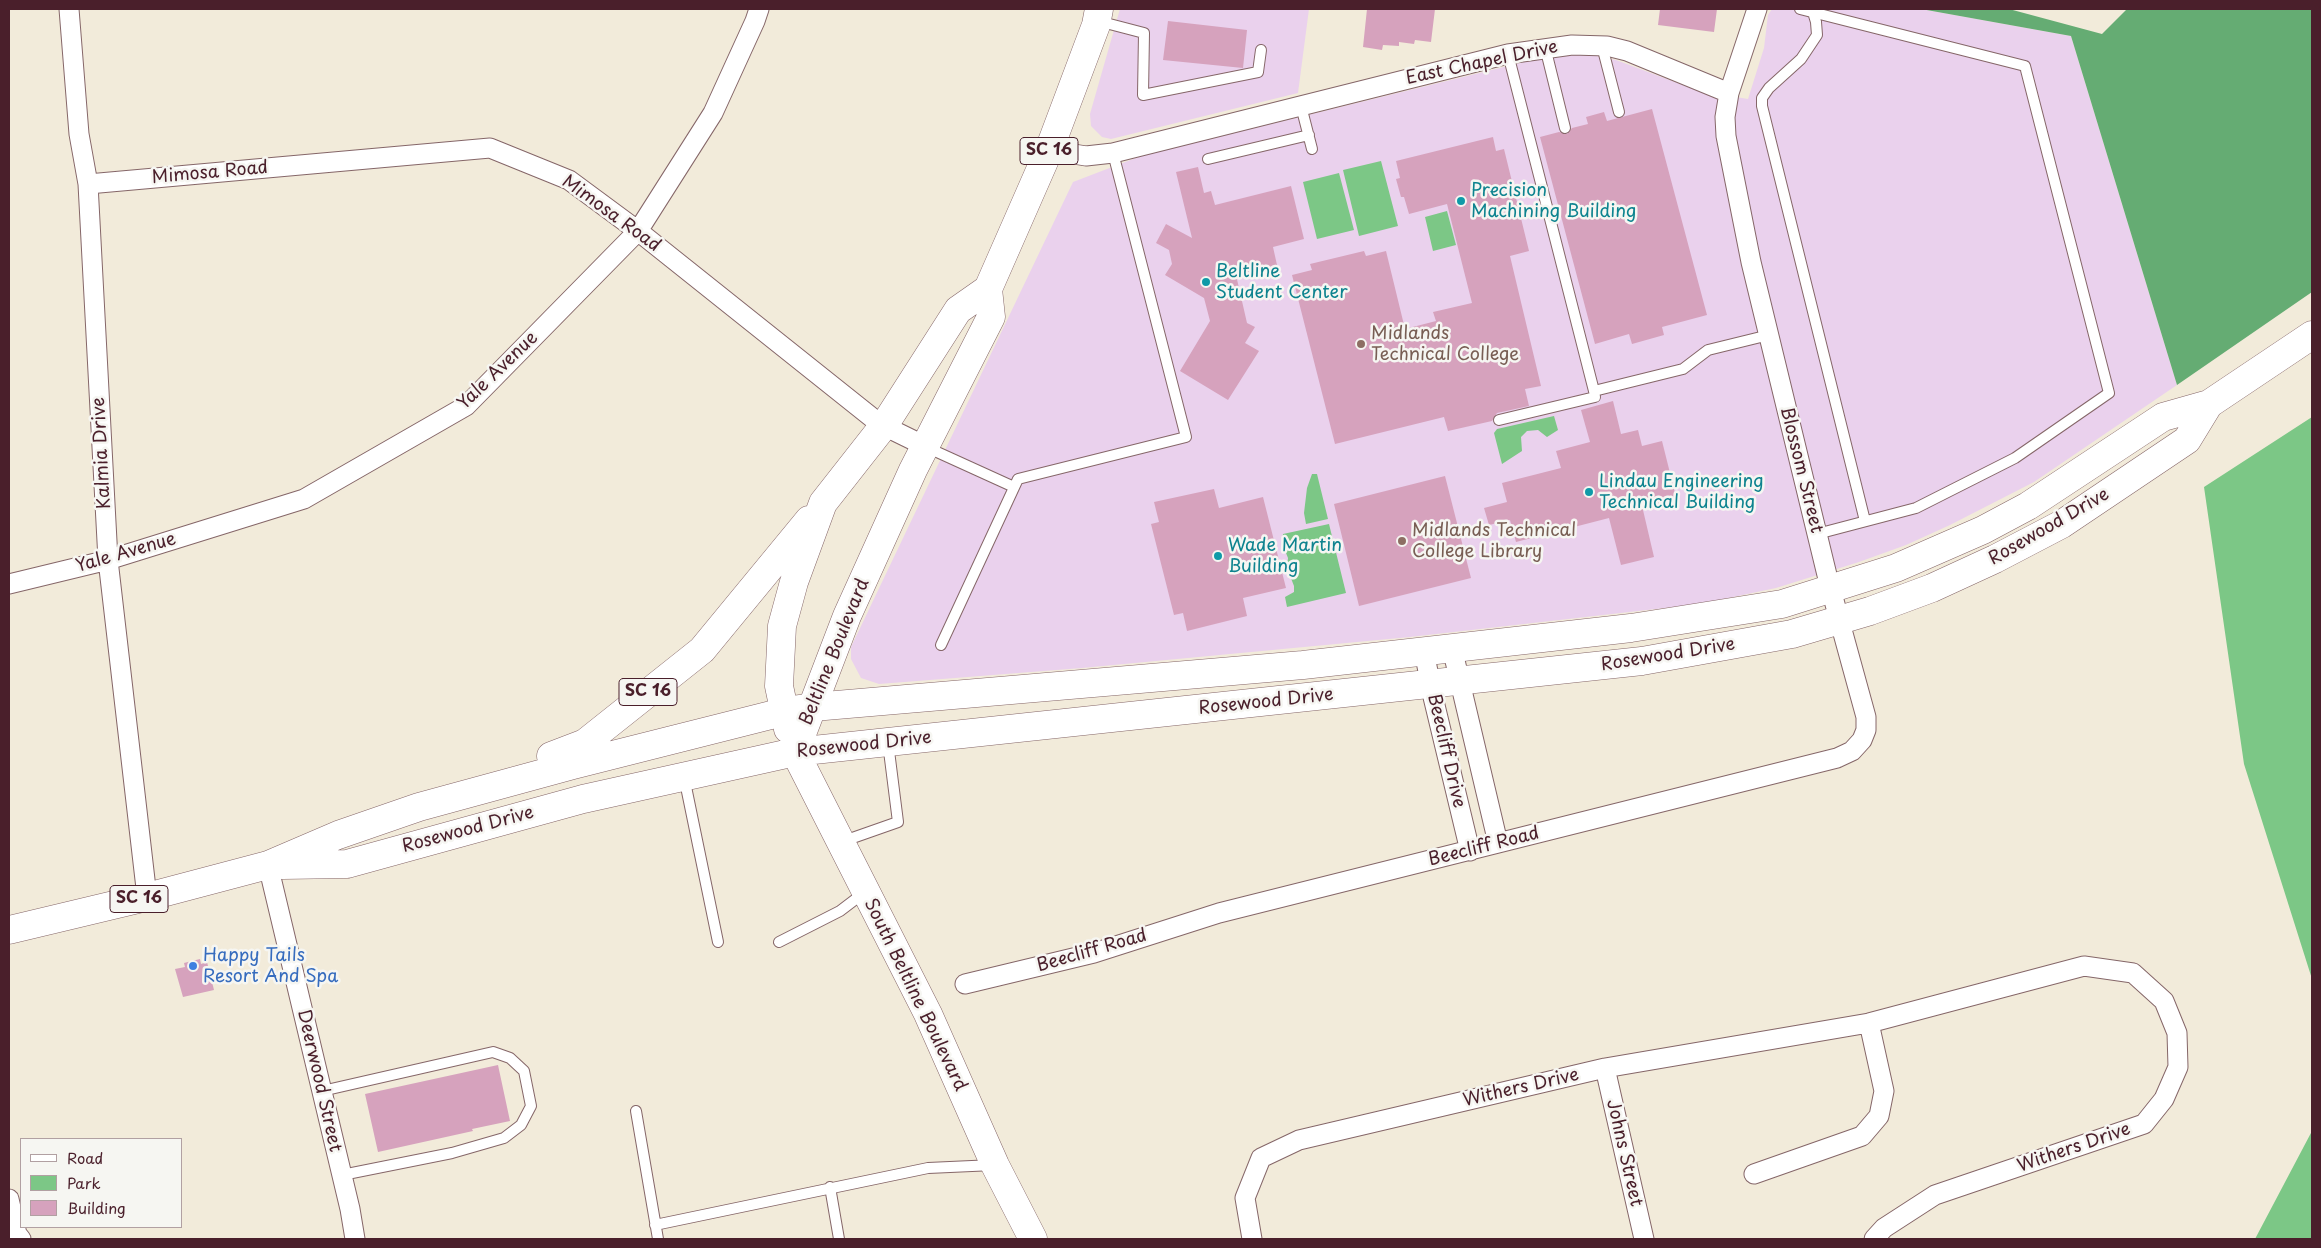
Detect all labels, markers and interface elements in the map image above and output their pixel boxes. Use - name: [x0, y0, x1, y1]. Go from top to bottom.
- street label: East Chapel Drive: [1404, 36, 1560, 90]
- road number: SC 16: [1020, 138, 1078, 164]
- street label: Mimosa Road: [151, 157, 269, 189]
- street label: Mimosa Road: [557, 171, 665, 257]
- place label: Precision Machining Building: [1471, 180, 1636, 222]
- marker: Precision Machining Building: [1455, 195, 1467, 207]
- place label: Beltline Student Center: [1216, 261, 1348, 304]
- marker: Beltline Student Center: [1200, 276, 1212, 288]
- place label: Midlands Technical College: [1371, 323, 1519, 366]
- street label: Yale Avenue: [453, 327, 543, 415]
- marker: Midlands Technical College: [1355, 338, 1367, 350]
- street label: Kalmia Drive: [88, 397, 116, 509]
- street label: Blossom Street: [1775, 404, 1827, 536]
- place label: Lindau Engineering Technical Building: [1599, 471, 1764, 514]
- street label: Rosewood Drive: [1985, 484, 2113, 570]
- marker: Lindau Engineering Technical Building: [1583, 486, 1595, 498]
- place label: Midlands Technical College Library: [1412, 520, 1576, 562]
- street label: Yale Avenue: [74, 528, 178, 578]
- place label: Wade Martin Building: [1228, 535, 1342, 578]
- marker: Midlands Technical College Library: [1396, 535, 1408, 547]
- marker: Wade Martin Building: [1212, 550, 1224, 562]
- street label: Beltline Boulevard: [796, 576, 874, 728]
- street label: Rosewood Drive: [1599, 634, 1737, 676]
- road number: SC 16: [619, 679, 677, 706]
- street label: Rosewood Drive: [1197, 684, 1335, 720]
- street label: Beecliff Drive: [1422, 692, 1470, 810]
- street label: Rosewood Drive: [795, 727, 933, 763]
- street label: Rosewood Drive: [400, 802, 536, 858]
- street label: Beecliff Road: [1426, 823, 1542, 871]
- road number: SC 16: [110, 886, 168, 912]
- street label: South Beltline Boulevard: [859, 895, 971, 1095]
- street label: Beecliff Road: [1034, 925, 1150, 977]
- place label: Happy Tails Resort And Spa: [203, 945, 338, 988]
- marker: Happy Tails Resort And Spa: [187, 960, 199, 972]
- street label: Deerwood Street: [292, 1008, 346, 1154]
- street label: Withers Drive: [1461, 1064, 1581, 1112]
- street label: Johns Street: [1601, 1097, 1647, 1209]
- street label: Withers Drive: [2014, 1119, 2134, 1177]
- legend: [20, 1138, 182, 1228]
- text: Road: [67, 1146, 103, 1169]
- text: Park: [67, 1171, 101, 1194]
- text: Building: [67, 1196, 126, 1219]

